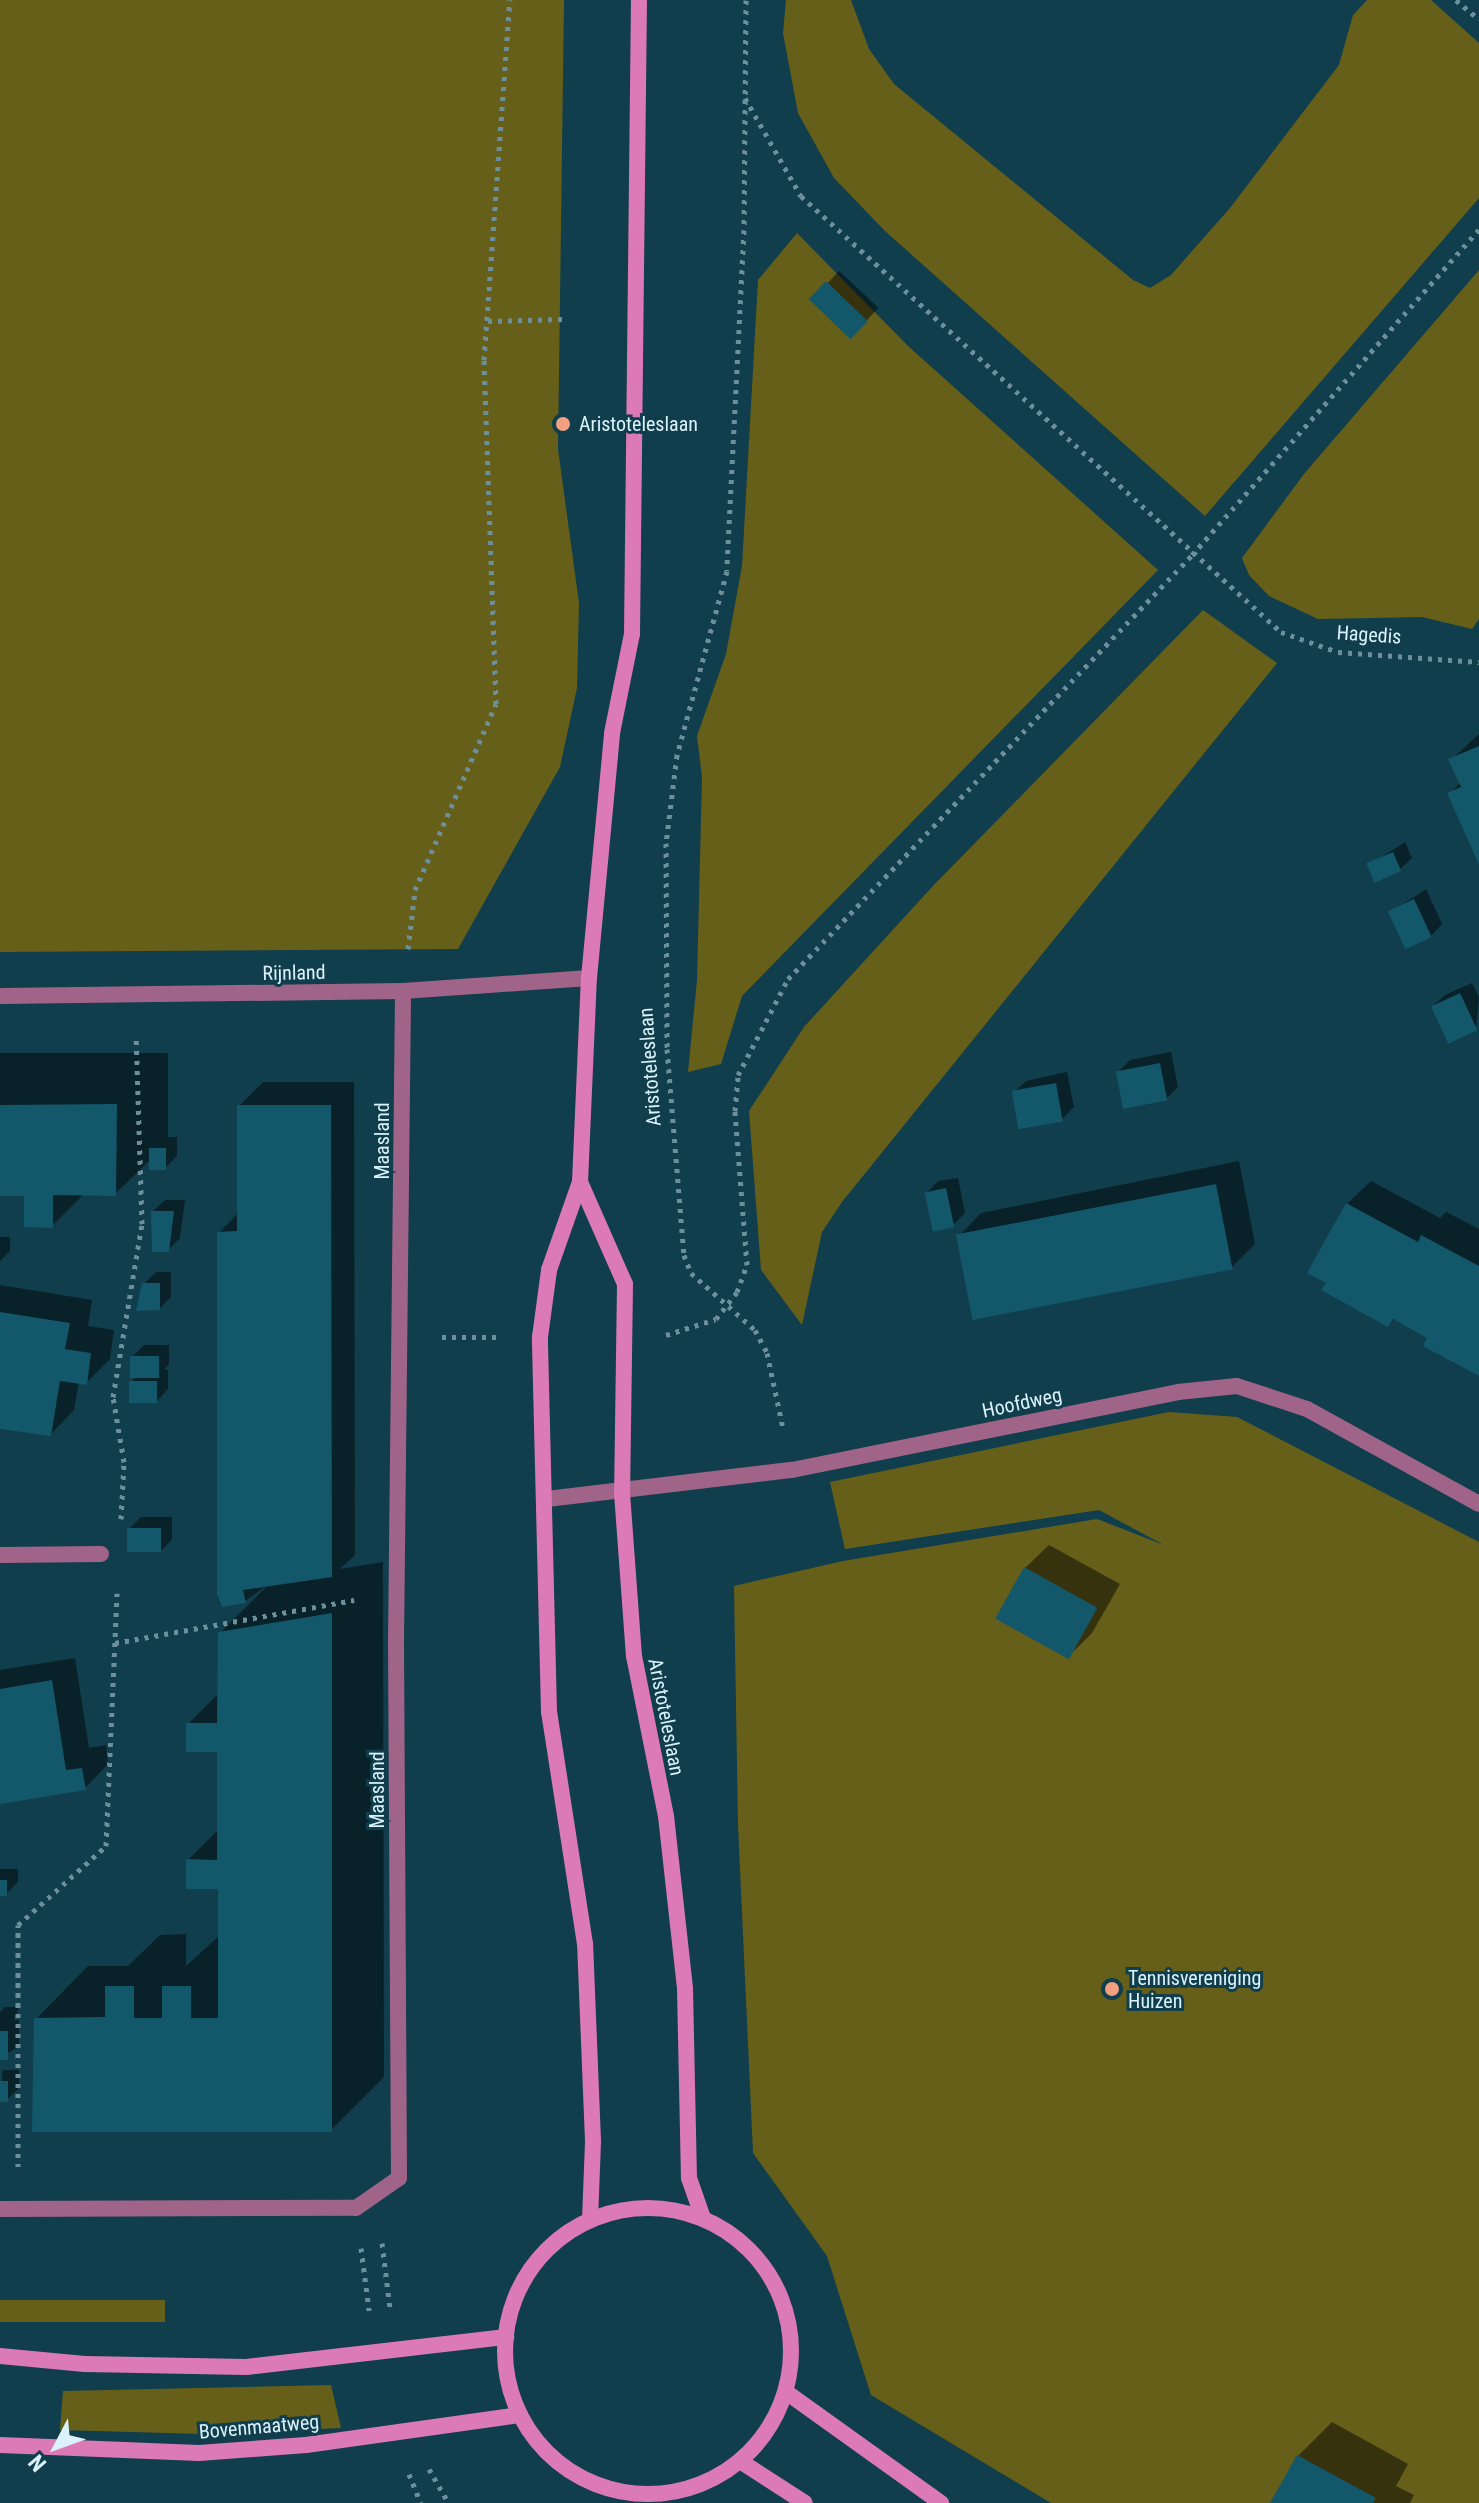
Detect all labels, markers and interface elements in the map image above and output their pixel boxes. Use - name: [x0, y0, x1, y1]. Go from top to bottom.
- place label: Aristoteleslaan: [579, 412, 698, 436]
- marker: Aristoteleslaan: [554, 415, 572, 433]
- street label: Hagedis: [1336, 621, 1402, 649]
- street label: Rijnland: [262, 960, 326, 986]
- street label: Aristoteleslaan: [634, 1007, 666, 1127]
- street label: Maasland: [370, 1102, 394, 1180]
- street label: Hoofdweg: [980, 1383, 1064, 1423]
- street label: Aristoteleslaan: [643, 1656, 689, 1778]
- street label: Maasland: [365, 1751, 389, 1829]
- place label: Tennisvereniging Huizen: [1128, 1966, 1261, 2013]
- marker: Tennisvereniging Huizen: [1103, 1980, 1121, 1998]
- north arrow: [16, 2407, 96, 2487]
- street label: Bovenmaatweg: [198, 2410, 320, 2444]
- text: N: [24, 2450, 51, 2476]

